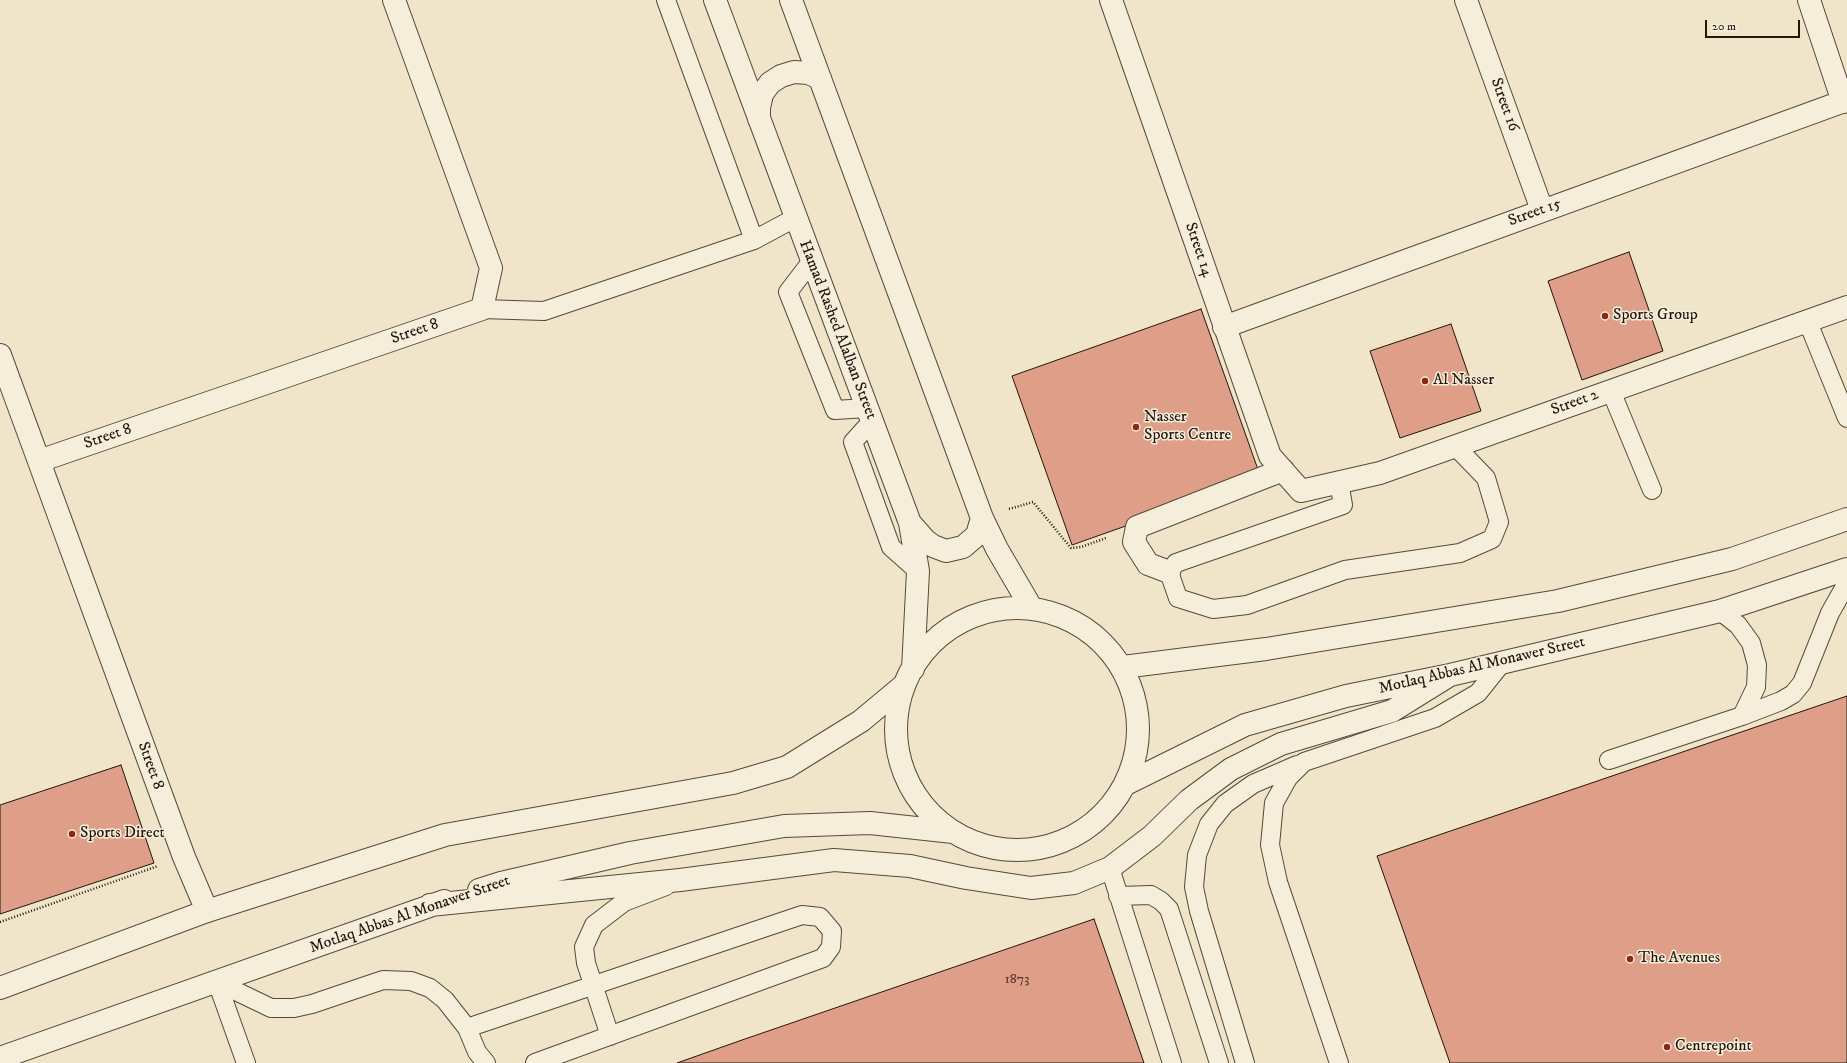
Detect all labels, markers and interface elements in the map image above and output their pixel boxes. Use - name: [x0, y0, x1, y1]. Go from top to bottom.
- scale bar: [1707, 12, 1802, 38]
- text: 20 m: [1712, 19, 1736, 34]
- street label: Street 16: [1486, 76, 1522, 134]
- street label: Street 15: [1506, 195, 1564, 231]
- street label: Street 14: [1180, 220, 1216, 280]
- street label: Hamad Rashed Alalban Street: [794, 238, 880, 422]
- place label: Sports Group: [1613, 306, 1698, 326]
- marker: Sports Group: [1600, 311, 1610, 321]
- street label: Street 8: [389, 315, 441, 349]
- place label: Al Nasser: [1433, 371, 1494, 391]
- marker: Al Nasser: [1420, 376, 1430, 386]
- street label: Street 2: [1549, 386, 1601, 420]
- place label: Nasser Sports Centre: [1144, 408, 1231, 446]
- street label: Street 8: [82, 420, 134, 454]
- marker: Nasser Sports Centre: [1131, 422, 1141, 432]
- street label: Motlaq Abbas Al Monawer Street: [1377, 633, 1587, 699]
- street label: Street 8: [133, 740, 167, 792]
- place label: Sports Direct: [80, 824, 165, 844]
- marker: Sports Direct: [67, 829, 77, 839]
- street label: Motlaq Abbas Al Monawer Street: [307, 872, 513, 958]
- place label: The Avenues: [1638, 949, 1720, 969]
- marker: The Avenues: [1625, 954, 1635, 964]
- house number: 1873: [1005, 972, 1029, 988]
- place label: Centrepoint: [1675, 1037, 1752, 1057]
- marker: Centrepoint: [1662, 1042, 1672, 1052]

